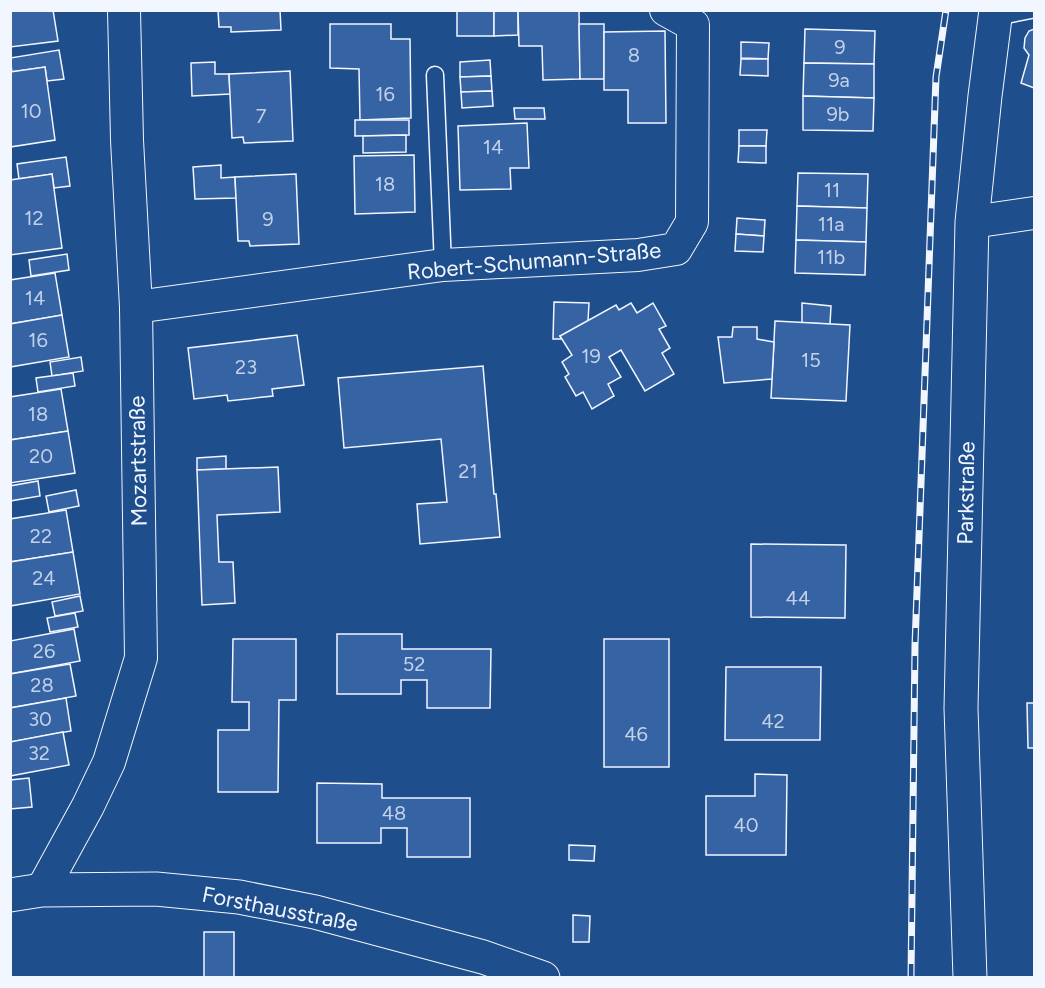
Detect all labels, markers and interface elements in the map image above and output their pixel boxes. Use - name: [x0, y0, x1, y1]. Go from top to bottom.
- house number: 9: [834, 35, 846, 59]
- house number: 8: [628, 43, 640, 67]
- house number: 9a: [828, 68, 850, 92]
- house number: 16: [375, 82, 395, 106]
- house number: 10: [20, 99, 42, 123]
- house number: 9b: [826, 102, 850, 126]
- house number: 7: [256, 104, 267, 128]
- house number: 14: [483, 135, 503, 159]
- house number: 18: [375, 172, 395, 196]
- house number: 11: [824, 178, 840, 202]
- house number: 12: [24, 206, 44, 230]
- house number: 9: [262, 207, 274, 231]
- house number: 11a: [818, 212, 844, 236]
- street label: Robert-Schumann-Straße: [406, 236, 662, 286]
- house number: 11b: [817, 245, 845, 269]
- house number: 14: [25, 286, 45, 310]
- house number: 16: [28, 328, 48, 352]
- house number: 19: [581, 344, 601, 368]
- house number: 15: [801, 348, 821, 372]
- house number: 23: [235, 355, 257, 379]
- street label: Mozartstraße: [123, 395, 153, 527]
- house number: 18: [28, 402, 48, 426]
- street label: Parkstraße: [952, 441, 980, 545]
- house number: 20: [29, 444, 53, 468]
- house number: 21: [458, 459, 478, 483]
- house number: 22: [30, 524, 52, 548]
- house number: 24: [32, 566, 56, 590]
- house number: 44: [786, 586, 810, 610]
- house number: 26: [33, 639, 55, 663]
- house number: 52: [403, 652, 425, 676]
- house number: 28: [30, 673, 54, 697]
- house number: 30: [28, 707, 52, 731]
- house number: 42: [761, 709, 785, 733]
- house number: 46: [624, 722, 648, 746]
- house number: 32: [28, 741, 50, 765]
- house number: 48: [382, 801, 406, 825]
- house number: 40: [733, 813, 759, 837]
- street label: Forsthausstraße: [200, 881, 360, 937]

